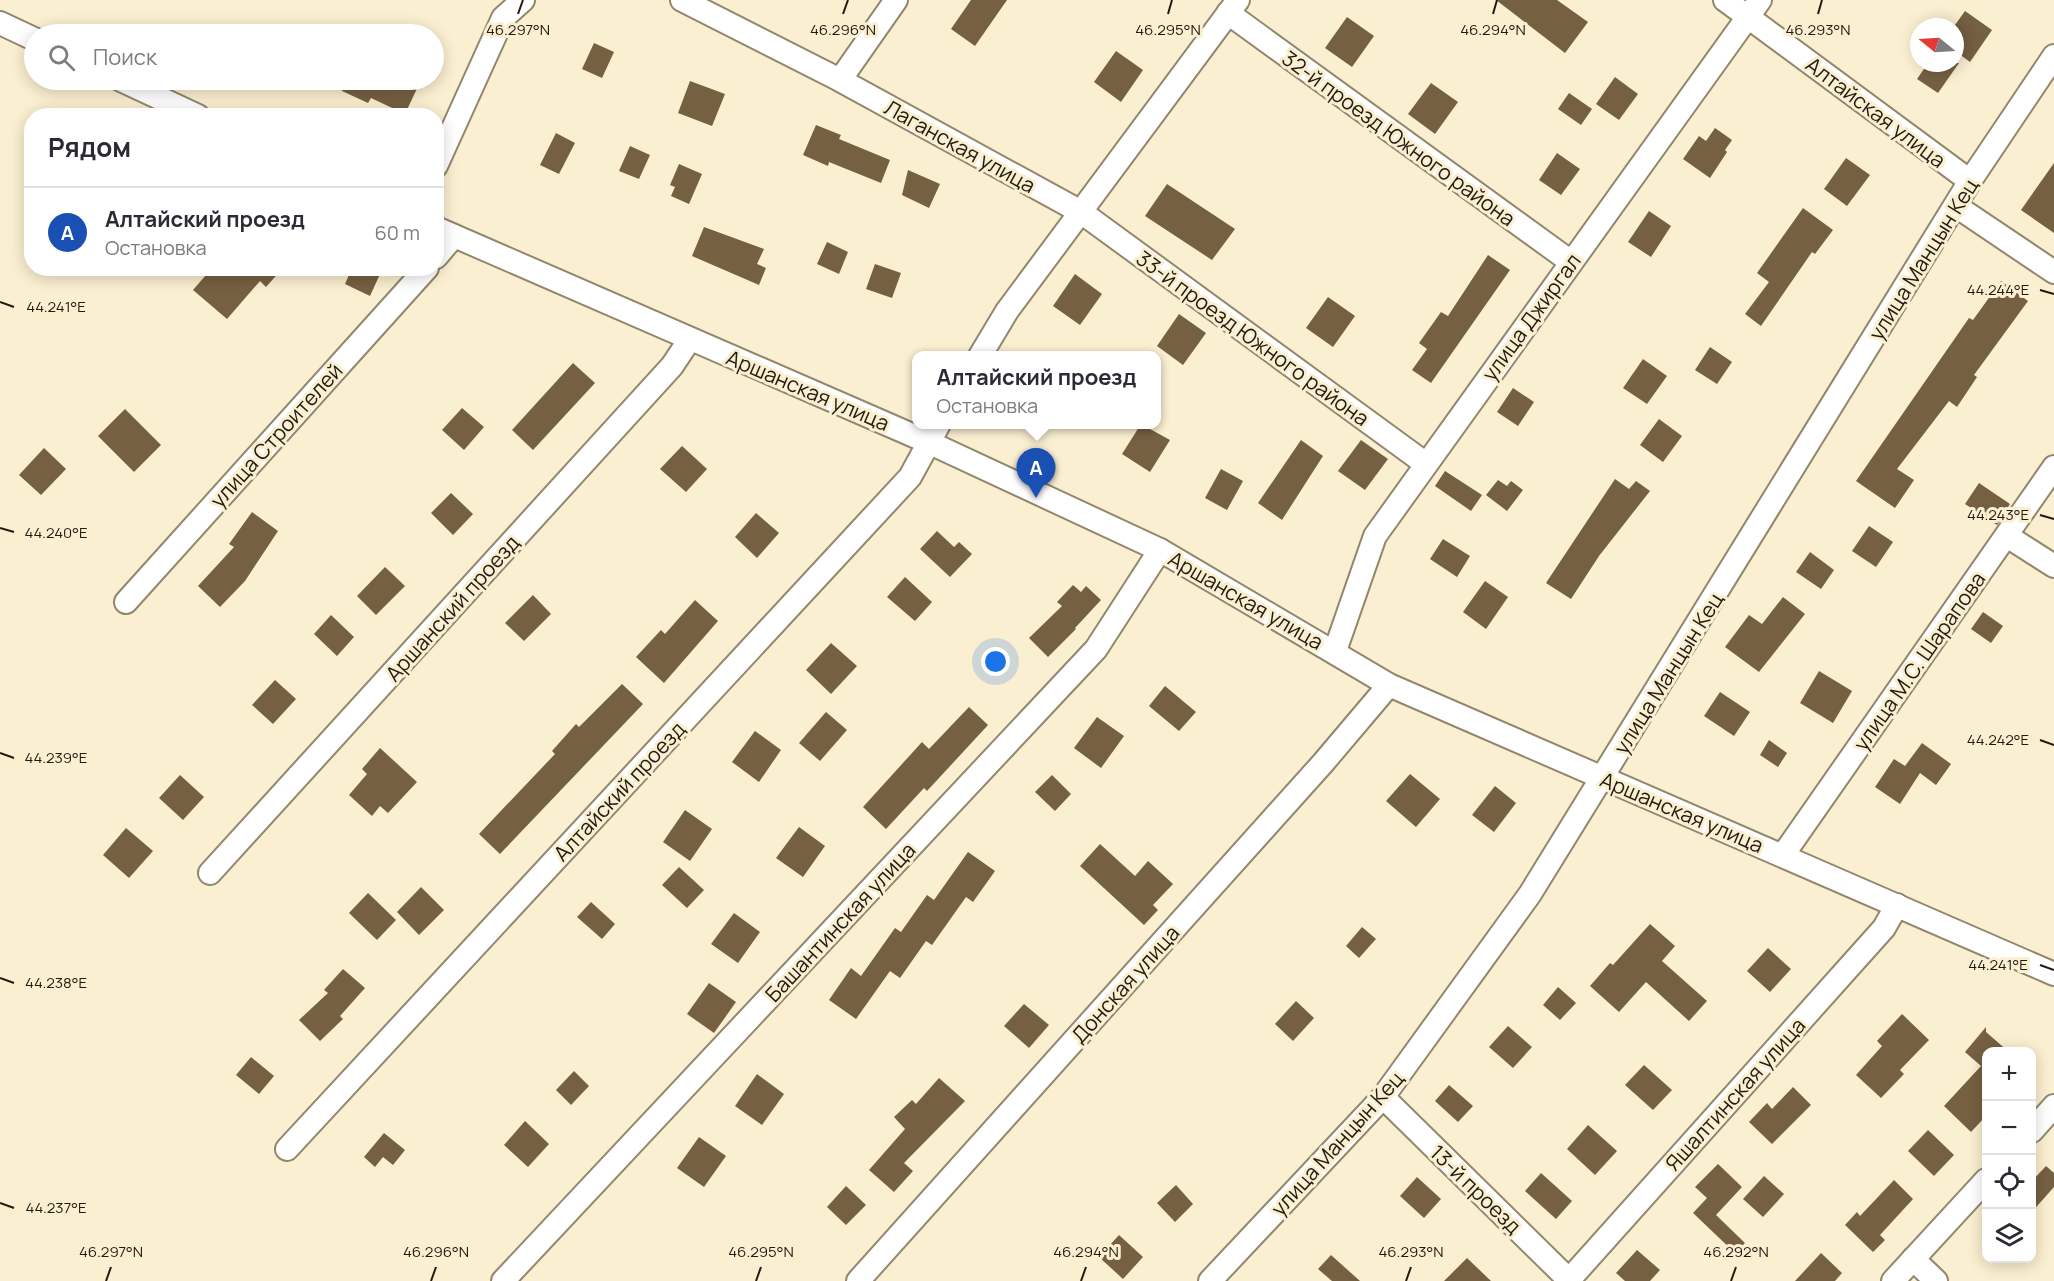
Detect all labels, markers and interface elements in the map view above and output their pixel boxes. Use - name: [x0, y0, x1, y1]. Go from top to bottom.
- north arrow: [1910, 18, 1964, 72]
- text: 46.297°N: [486, 19, 550, 40]
- text: 46.296°N: [810, 19, 876, 40]
- text: 46.295°N: [1135, 19, 1201, 40]
- text: 46.294°N: [1460, 19, 1526, 40]
- text: 46.293°N: [1785, 19, 1851, 40]
- search box: [24, 24, 444, 90]
- icon: search: [45, 41, 78, 74]
- text: Поиск: [93, 42, 157, 72]
- street label: 32-й проезд Южного района: [1277, 44, 1521, 232]
- street label: Алтайская улица: [1800, 50, 1952, 174]
- street label: Лаганская улица: [879, 93, 1041, 199]
- text: Рядом: [48, 129, 131, 165]
- street label: улица Манцын Кец: [1862, 173, 1984, 345]
- text: Алтайский проезд: [105, 204, 305, 234]
- text: A: [61, 219, 74, 246]
- text: 60 m: [374, 219, 420, 246]
- text: Остановка: [105, 234, 207, 261]
- street label: 33-й проезд Южного района: [1131, 244, 1375, 432]
- street label: улица Джиргал: [1475, 248, 1587, 386]
- text: 44.244°E: [1967, 279, 2029, 300]
- text: 44.241°E: [26, 296, 86, 317]
- street label: Аршанская улица: [722, 343, 894, 437]
- popup: [912, 351, 1161, 429]
- street label: улица Строителей: [204, 357, 348, 513]
- text: Алтайский проезд: [937, 362, 1136, 392]
- text: Остановка: [937, 392, 1038, 419]
- pin: A: [1016, 448, 1056, 498]
- text: 44.243°E: [1967, 504, 2029, 525]
- text: 44.240°E: [25, 522, 87, 543]
- street label: Аршанский проезд: [379, 529, 525, 687]
- street label: Аршанская улица: [1163, 544, 1329, 656]
- street label: улица М.С. Шарапова: [1847, 566, 1991, 756]
- street label: улица Манцын Кец: [1607, 587, 1729, 759]
- your location: [981, 647, 1010, 676]
- street label: Алтайский проезд: [547, 715, 691, 867]
- text: 44.242°E: [1967, 729, 2029, 750]
- text: 44.239°E: [25, 747, 87, 768]
- street label: Аршанская улица: [1596, 765, 1768, 859]
- street label: Башантинская улица: [759, 836, 921, 1008]
- street label: Донская улица: [1065, 919, 1185, 1049]
- text: 44.241°E: [1968, 954, 2028, 975]
- text: 44.238°E: [25, 972, 87, 993]
- street label: Яшалтинская улица: [1659, 1012, 1811, 1176]
- map controls: [1982, 1047, 2036, 1263]
- button: +: [1982, 1047, 2036, 1101]
- street label: улица Манцын Кец: [1264, 1065, 1410, 1221]
- button: −: [1982, 1101, 2036, 1155]
- street label: 13-й проезд: [1424, 1138, 1528, 1240]
- button: locate: [1982, 1155, 2036, 1209]
- text: 44.237°E: [25, 1197, 87, 1218]
- button: layers: [1982, 1209, 2036, 1263]
- text: 46.297°N: [79, 1241, 143, 1262]
- text: 46.296°N: [403, 1241, 469, 1262]
- text: 46.295°N: [728, 1241, 794, 1262]
- text: 46.294°N: [1053, 1241, 1119, 1262]
- text: 46.293°N: [1378, 1241, 1444, 1262]
- text: 46.292°N: [1703, 1241, 1769, 1262]

